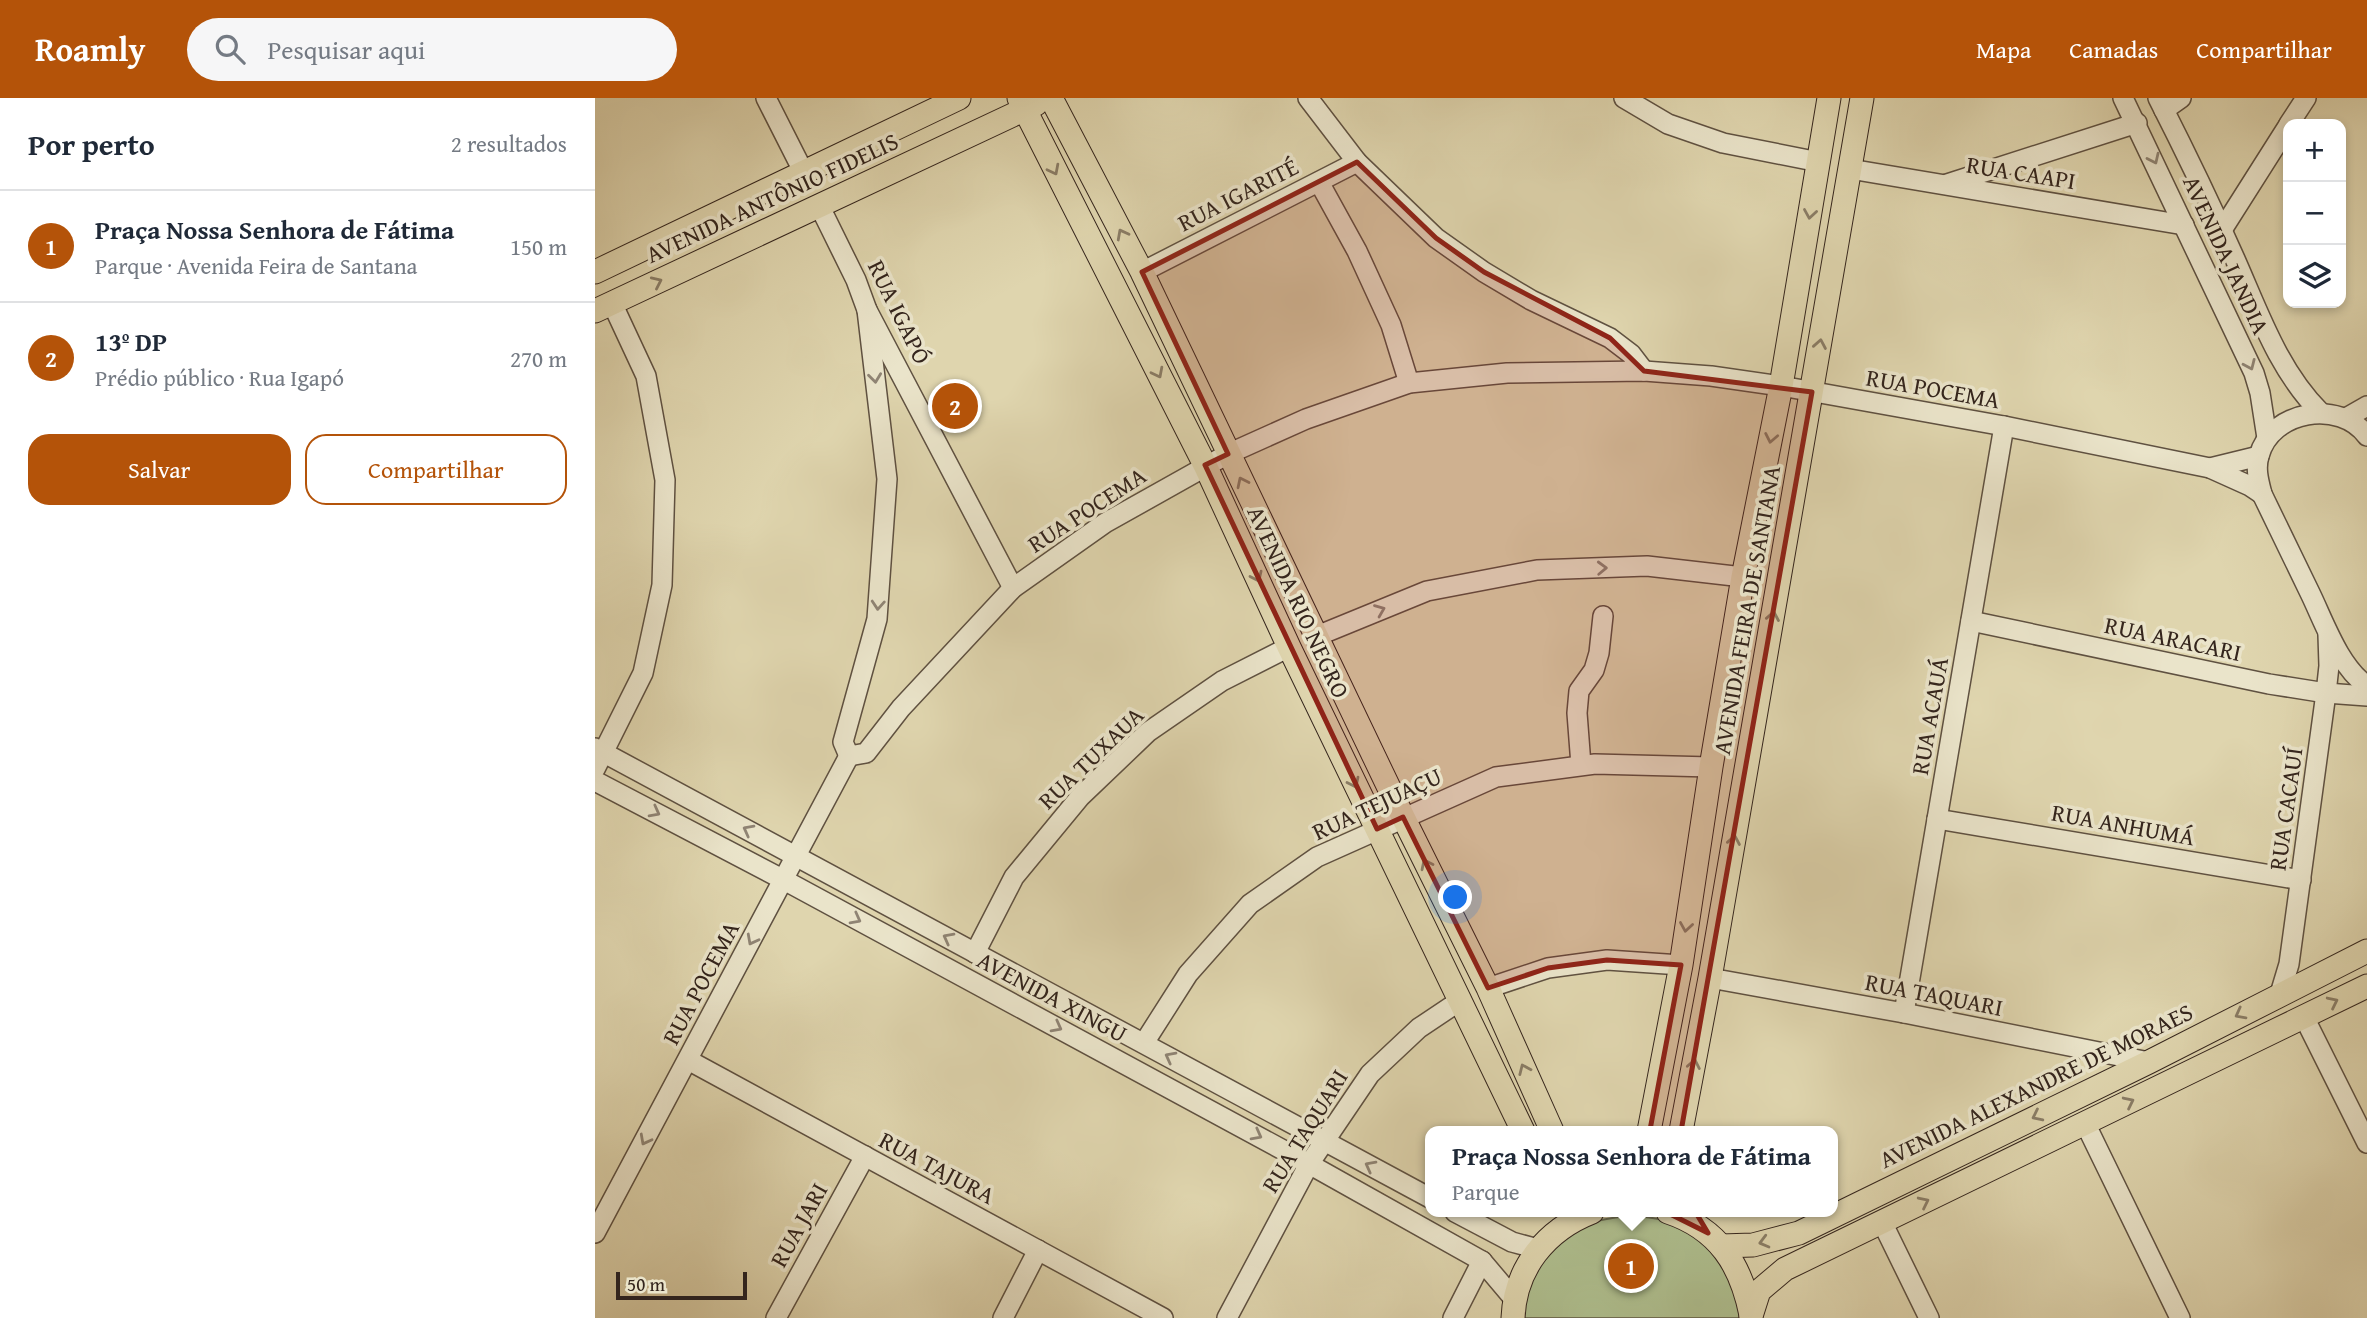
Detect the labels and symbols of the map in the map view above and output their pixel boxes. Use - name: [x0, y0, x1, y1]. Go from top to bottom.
- street label: AVENIDA ANTÔNIO FIDELIS: [640, 124, 904, 272]
- street label: RUA CAAPI: [1964, 147, 2078, 198]
- street label: RUA IGARITÉ: [1171, 149, 1304, 240]
- one-way arrow: [2145, 152, 2159, 164]
- one-way arrow: [1046, 163, 1060, 175]
- street label: AVENIDA JANDIA: [2174, 170, 2279, 340]
- one-way arrow: [1803, 208, 1818, 220]
- one-way arrow: [1116, 228, 1130, 241]
- street label: RUA IGAPÓ: [859, 254, 940, 370]
- one-way arrow: [650, 276, 662, 290]
- one-way arrow: [1812, 338, 1827, 350]
- one-way arrow: [2242, 358, 2256, 370]
- street label: RUA POCEMA: [1863, 360, 2003, 418]
- one-way arrow: [1149, 366, 1163, 378]
- one-way arrow: [868, 372, 883, 384]
- pin: 2: [932, 380, 978, 432]
- one-way arrow: [1764, 432, 1779, 444]
- street label: RUA POCEMA: [1021, 458, 1153, 561]
- street label: AVENIDA FEIRA DE SANTANA: [1704, 462, 1789, 757]
- one-way arrow: [1236, 477, 1250, 489]
- street label: AVENIDA RIO NEGRO: [1238, 500, 1358, 704]
- one-way arrow: [1597, 560, 1608, 575]
- one-way arrow: [1249, 570, 1263, 582]
- one-way arrow: [871, 599, 886, 610]
- one-way arrow: [1374, 605, 1386, 619]
- street label: RUA ARACARI: [2101, 607, 2245, 670]
- one-way arrow: [1765, 610, 1780, 622]
- street label: RUA ACAUÁ: [1902, 654, 1957, 777]
- street label: RUA TUXAUA: [1030, 698, 1152, 817]
- street label: RUA CACAUÍ: [2260, 744, 2312, 873]
- street label: RUA TEJUAÇU: [1306, 758, 1448, 849]
- one-way arrow: [1346, 776, 1360, 788]
- street label: RUA ANHUMÁ: [2049, 795, 2198, 854]
- one-way arrow: [648, 804, 661, 818]
- one-way arrow: [742, 825, 755, 838]
- one-way arrow: [1726, 834, 1741, 846]
- one-way arrow: [1420, 859, 1434, 871]
- your location: [1438, 880, 1472, 914]
- one-way arrow: [849, 911, 862, 924]
- street label: RUA POCEMA: [653, 914, 748, 1051]
- one-way arrow: [1679, 922, 1694, 933]
- one-way arrow: [747, 933, 760, 945]
- one-way arrow: [943, 933, 955, 946]
- street label: AVENIDA XINGU: [971, 942, 1134, 1051]
- street label: RUA TAQUARI: [1862, 964, 2006, 1025]
- street label: AVENIDA ALEXANDRE DE MORAES: [1873, 994, 2199, 1177]
- one-way arrow: [2326, 997, 2338, 1011]
- one-way arrow: [2235, 1006, 2247, 1020]
- one-way arrow: [1049, 1019, 1062, 1032]
- one-way arrow: [1164, 1052, 1177, 1066]
- one-way arrow: [1685, 1058, 1700, 1070]
- street label: RUA TAQUARI: [1253, 1062, 1356, 1199]
- one-way arrow: [1518, 1064, 1532, 1076]
- one-way arrow: [2122, 1097, 2134, 1111]
- one-way arrow: [2032, 1108, 2044, 1122]
- street label: RUA TAJURA: [873, 1122, 1002, 1213]
- one-way arrow: [1249, 1127, 1262, 1141]
- one-way arrow: [639, 1133, 653, 1146]
- one-way arrow: [1364, 1160, 1377, 1174]
- street label: RUA JARI: [761, 1176, 836, 1273]
- one-way arrow: [1917, 1196, 1929, 1210]
- one-way arrow: [1758, 1234, 1770, 1248]
- pin: 1: [1608, 1240, 1654, 1292]
- scale bar: [616, 1269, 747, 1301]

